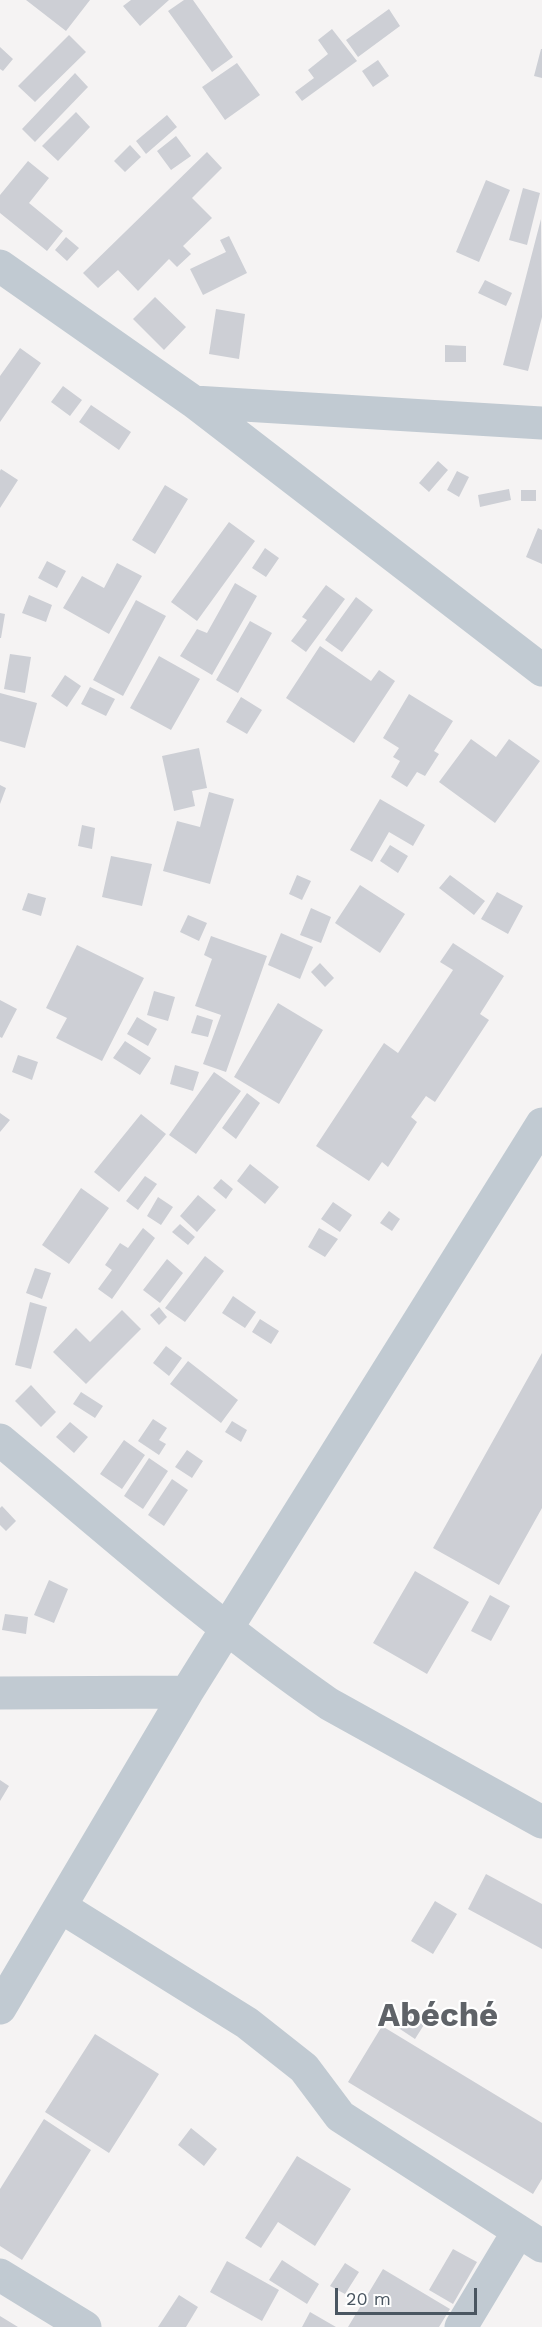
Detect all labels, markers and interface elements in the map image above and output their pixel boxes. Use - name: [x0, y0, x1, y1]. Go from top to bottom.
- district label: Abéché: [378, 1996, 498, 2036]
- scale bar: [338, 2276, 480, 2314]
- text: 20 m: [346, 2288, 391, 2309]

